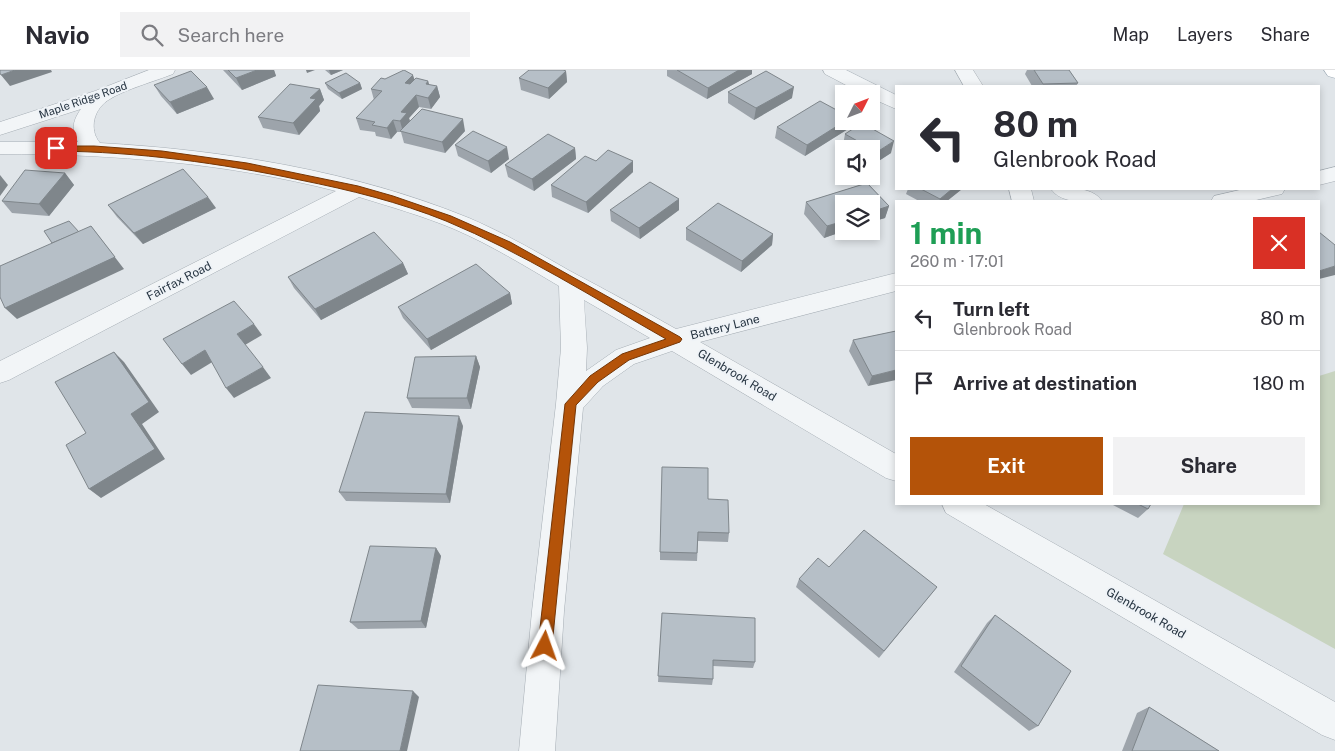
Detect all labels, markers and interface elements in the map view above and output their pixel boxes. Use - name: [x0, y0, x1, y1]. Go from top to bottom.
- search box: [120, 12, 470, 57]
- text: Navio: [25, 21, 90, 49]
- icon: search: [138, 21, 166, 49]
- text: Search here: [178, 24, 284, 46]
- text: Map: [1113, 24, 1149, 45]
- text: Layers: [1177, 24, 1233, 45]
- text: Share: [1261, 24, 1310, 45]
- street label: Maple Ridge Road: [37, 79, 129, 121]
- north arrow: [835, 85, 880, 130]
- map controls: [835, 85, 880, 240]
- text: 80 m: [993, 104, 1078, 145]
- icon: left: [910, 105, 975, 170]
- pin: [35, 127, 77, 169]
- icon: arrive: [42, 134, 70, 162]
- button: sound: [835, 140, 880, 185]
- text: Glenbrook Road: [993, 146, 1157, 172]
- button: layers: [835, 195, 880, 240]
- text: 1 min: [910, 215, 982, 251]
- button: close: [1253, 217, 1305, 269]
- text: 260 m · 17:01: [910, 252, 1004, 271]
- street label: Fairfax Road: [144, 259, 214, 303]
- text: Turn left: [953, 298, 1030, 320]
- icon: left: [910, 304, 938, 332]
- text: 80 m: [1260, 307, 1305, 329]
- street label: Battery Lane: [689, 312, 761, 342]
- text: Glenbrook Road: [953, 320, 1072, 339]
- street label: Glenbrook Road: [695, 346, 779, 404]
- icon: arrive: [910, 369, 938, 397]
- text: Arrive at destination: [953, 372, 1137, 394]
- text: 180 m: [1252, 372, 1305, 394]
- button: Exit: [910, 437, 1103, 495]
- button: Share: [1113, 437, 1305, 495]
- street label: Glenbrook Road: [1104, 585, 1188, 641]
- position arrow: [518, 619, 570, 671]

